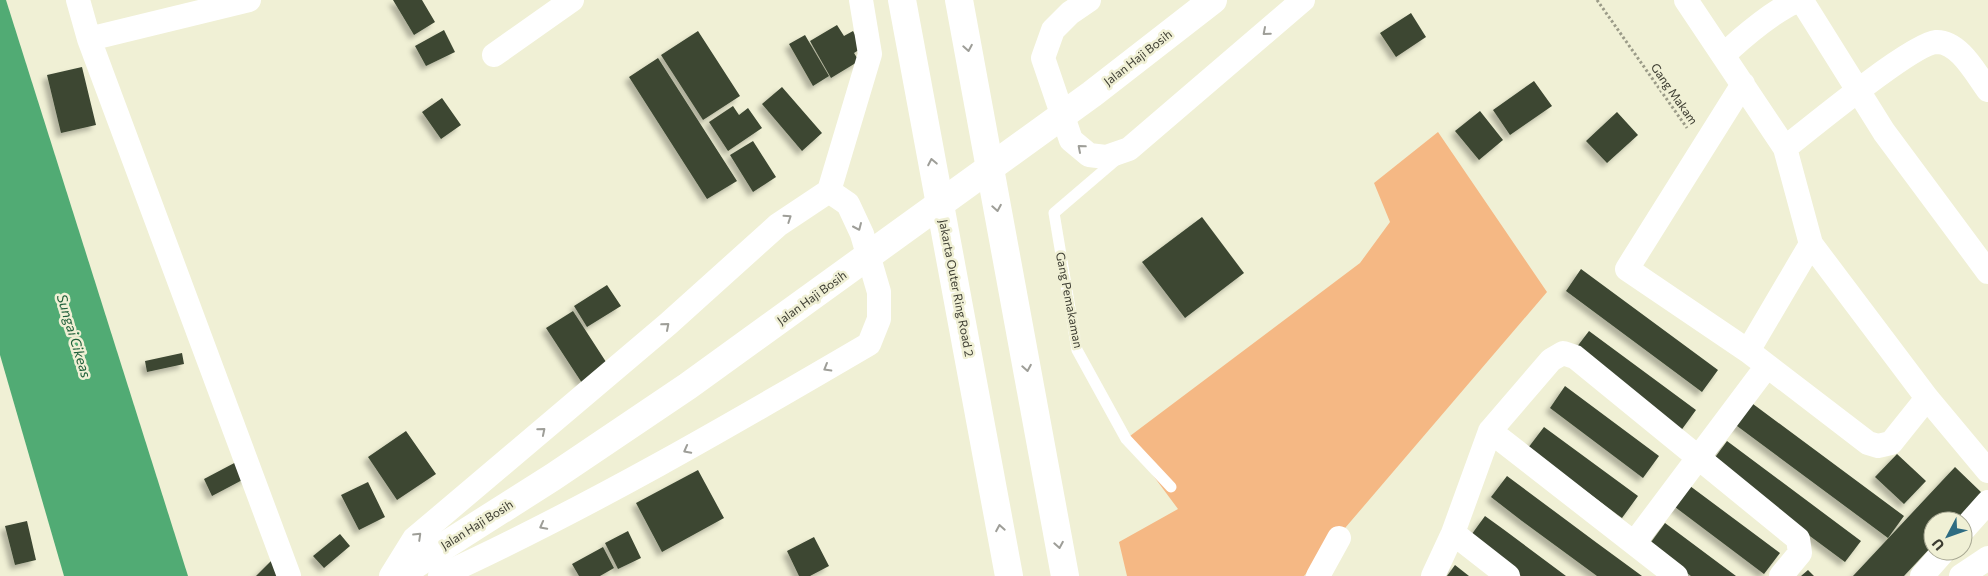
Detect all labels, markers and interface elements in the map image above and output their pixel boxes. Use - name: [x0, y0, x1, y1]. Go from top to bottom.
- street label: Jalan Haji Bosih: [1101, 26, 1175, 89]
- one-way arrow: [1263, 26, 1272, 35]
- one-way arrow: [962, 44, 973, 52]
- street label: Gang Makam: [1649, 60, 1701, 127]
- one-way arrow: [1078, 145, 1087, 154]
- one-way arrow: [928, 157, 938, 166]
- one-way arrow: [992, 203, 1002, 212]
- one-way arrow: [782, 215, 792, 224]
- street label: Jakarta Outer Ring Road 2: [936, 218, 977, 358]
- one-way arrow: [852, 222, 863, 231]
- street label: Gang Pemakaman: [1054, 251, 1086, 349]
- street label: Jalan Haji Bosih: [774, 267, 849, 328]
- water label: Sungai Cikeas: [54, 292, 95, 380]
- one-way arrow: [660, 323, 669, 332]
- one-way arrow: [824, 362, 833, 372]
- one-way arrow: [1021, 363, 1031, 372]
- one-way arrow: [536, 428, 545, 437]
- one-way arrow: [683, 444, 692, 454]
- street label: Jalan Haji Bosih: [438, 496, 516, 553]
- north arrow: [1923, 511, 1973, 561]
- one-way arrow: [539, 520, 548, 530]
- one-way arrow: [996, 524, 1006, 532]
- one-way arrow: [412, 533, 421, 542]
- text: U: [1928, 535, 1948, 554]
- one-way arrow: [1054, 540, 1064, 549]

